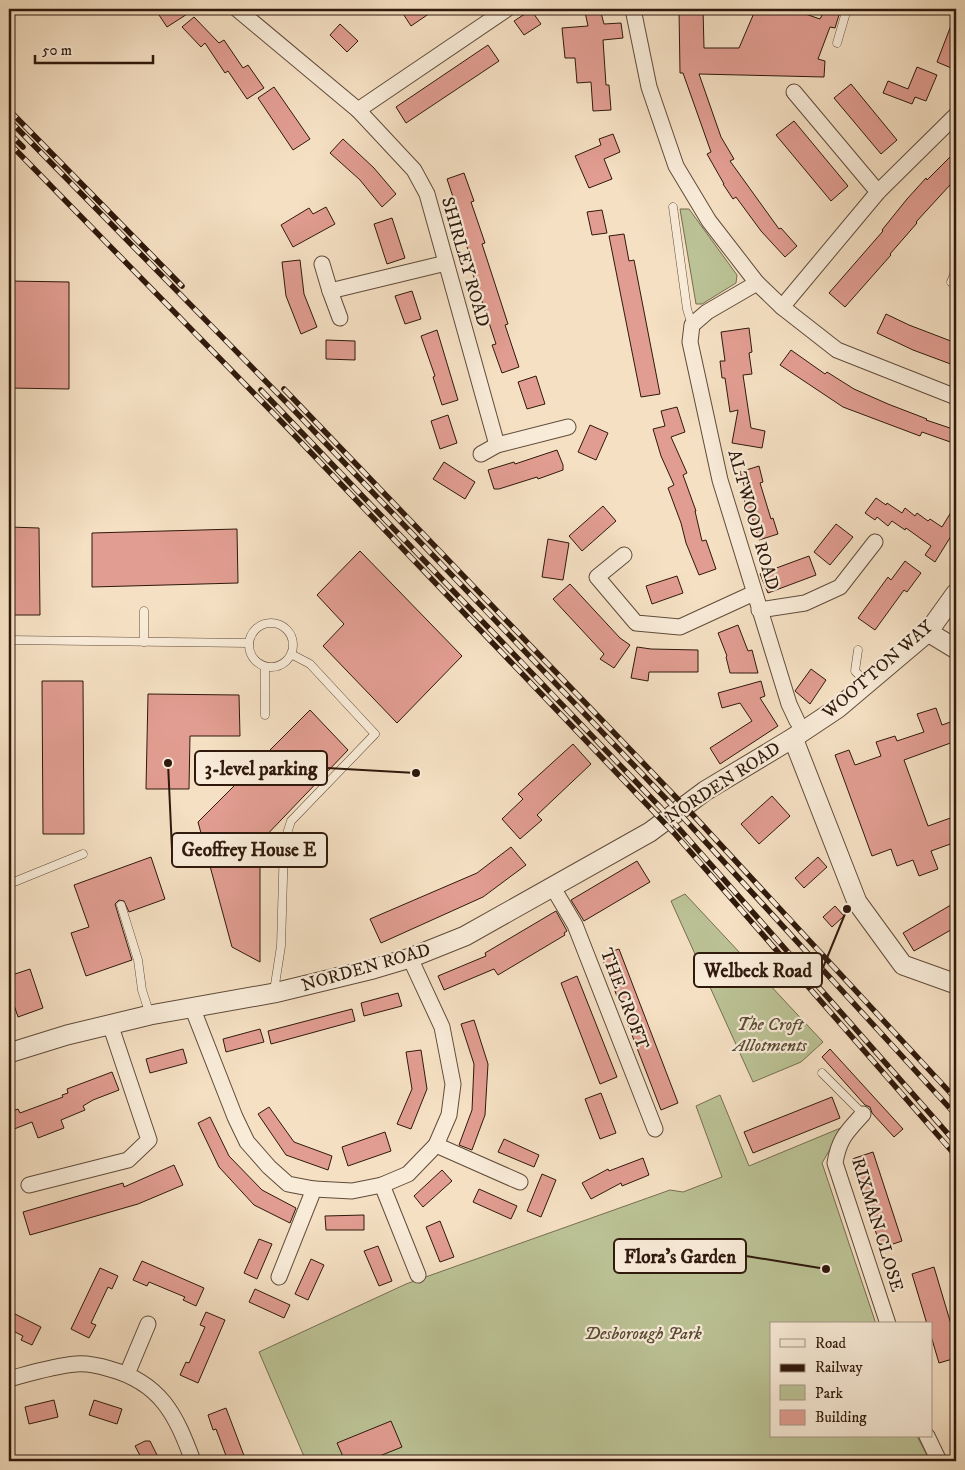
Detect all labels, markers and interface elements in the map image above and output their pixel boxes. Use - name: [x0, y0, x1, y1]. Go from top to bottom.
- scale bar: [35, 32, 152, 64]
- text: 50 m: [42, 41, 72, 60]
- street label: SHIRLEY ROAD: [436, 194, 494, 330]
- street label: ALTWOOD ROAD: [722, 447, 784, 593]
- street label: WOOTTON WAY: [818, 616, 938, 725]
- street label: NORDEN ROAD: [661, 738, 785, 828]
- callout: 3-level parking: [195, 751, 327, 785]
- text: 3-level parking: [205, 758, 318, 781]
- callout: Geoffrey House E: [172, 833, 327, 867]
- text: Geoffrey House E: [182, 839, 317, 862]
- street label: NORDEN ROAD: [299, 939, 433, 997]
- street label: THE CROFT: [595, 945, 654, 1053]
- callout: Welbeck Road: [694, 953, 822, 987]
- text: Welbeck Road: [703, 960, 812, 983]
- park label: The Croft Allotments: [731, 1014, 807, 1057]
- street label: RIXMAN CLOSE: [846, 1155, 908, 1295]
- callout: Flora's Garden: [614, 1239, 746, 1273]
- text: Flora's Garden: [624, 1246, 737, 1269]
- legend: [770, 1322, 932, 1438]
- park label: Desborough Park: [584, 1323, 702, 1345]
- text: Road: [815, 1334, 847, 1353]
- text: Railway: [815, 1358, 863, 1377]
- text: Park: [815, 1384, 844, 1403]
- text: Building: [815, 1408, 867, 1427]

